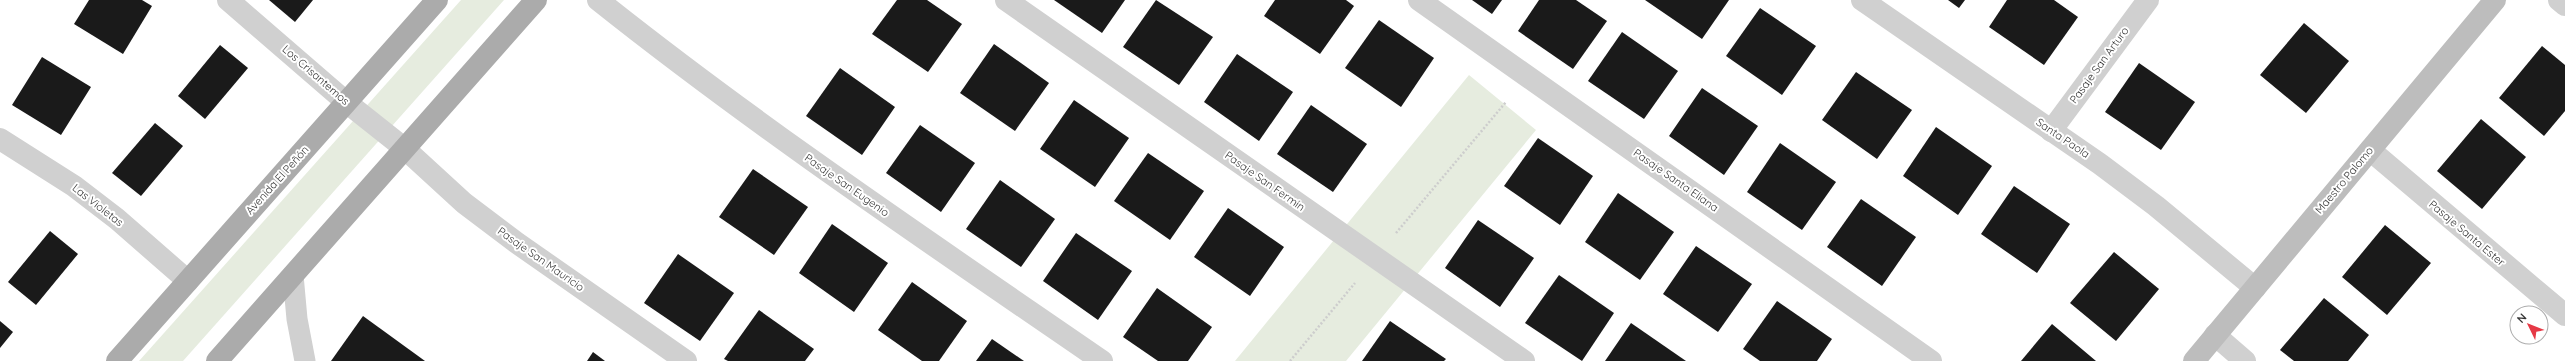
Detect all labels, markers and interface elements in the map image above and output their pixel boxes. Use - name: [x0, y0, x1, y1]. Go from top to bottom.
- street label: Pasaje San Arturo: [2066, 24, 2132, 106]
- street label: Los Crisantemos: [280, 42, 352, 108]
- street label: Santa Paola: [2034, 115, 2092, 161]
- street label: Avenida El Peñón: [242, 143, 312, 217]
- street label: Maestro Palomo: [2312, 143, 2376, 216]
- street label: Pasaje Santa Eliana: [1631, 145, 1721, 215]
- street label: Pasaje San Fermin: [1222, 148, 1308, 214]
- street label: Pasaje San Eugenio: [802, 151, 892, 220]
- street label: Las Violetas: [70, 181, 126, 229]
- street label: Pasaje Santa Ester: [2426, 197, 2509, 270]
- street label: Pasaje San Mauricio: [495, 224, 587, 294]
- north arrow: [2509, 305, 2549, 345]
- text: N: [2514, 310, 2530, 326]

